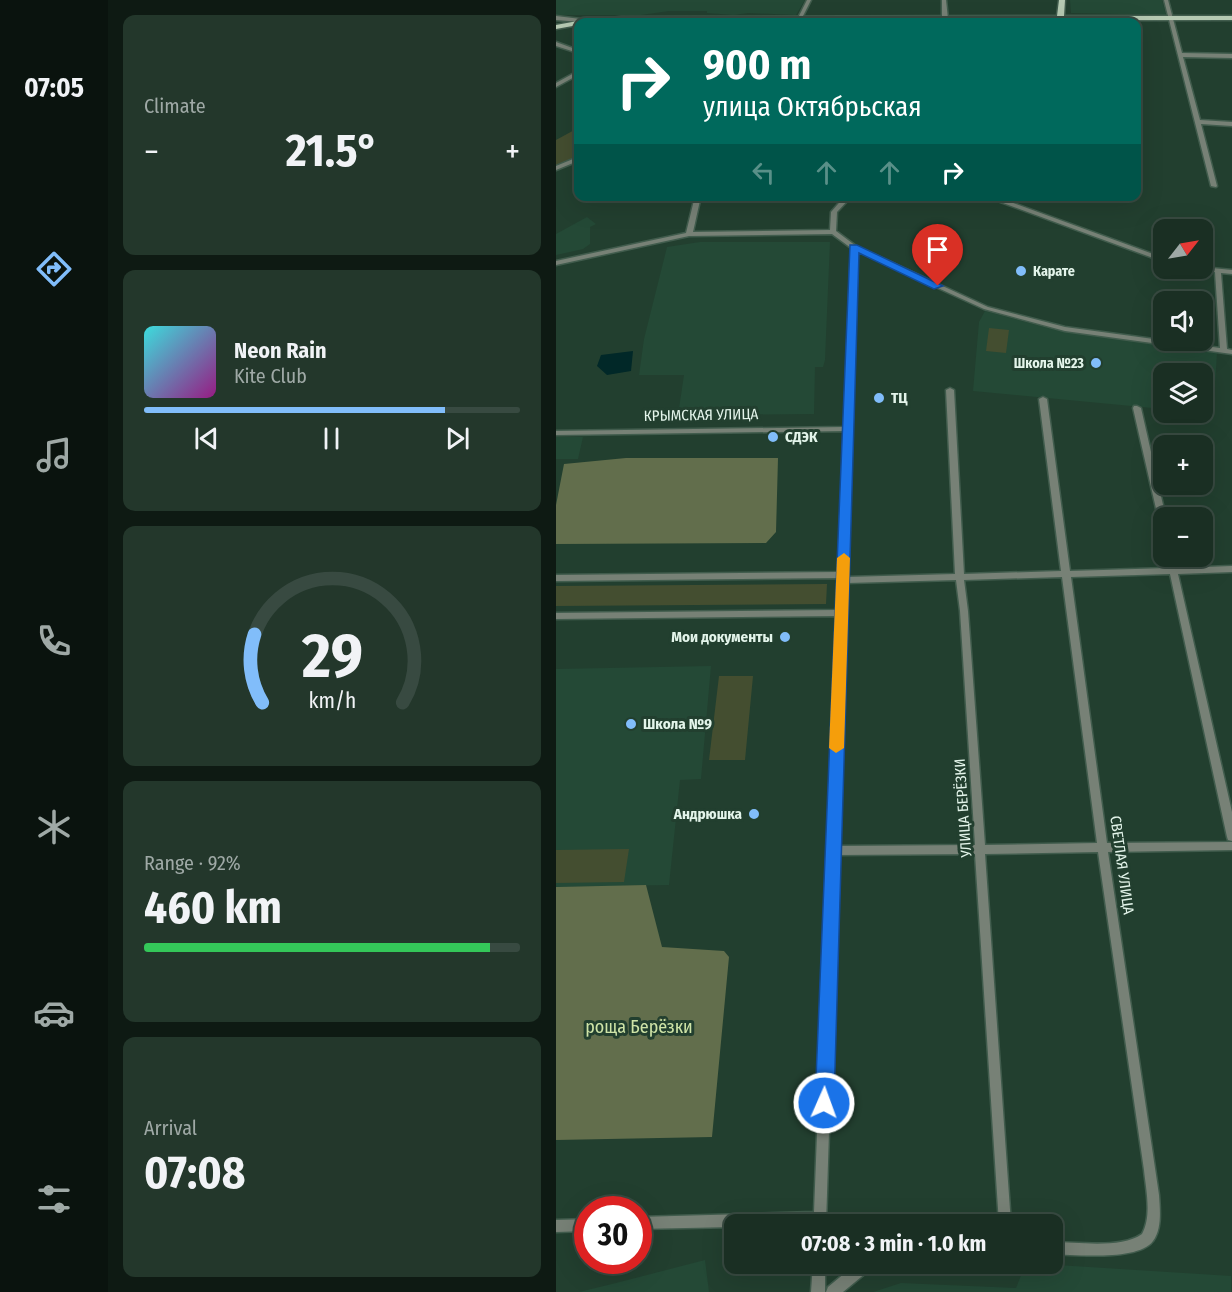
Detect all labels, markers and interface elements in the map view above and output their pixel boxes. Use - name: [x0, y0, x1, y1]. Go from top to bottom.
- text: 900 m: [703, 40, 811, 90]
- icon: right: [604, 42, 682, 120]
- text: 07:05: [24, 72, 84, 104]
- text: улица Октябрьская: [703, 91, 922, 123]
- text: Climate: [144, 94, 206, 118]
- text: 21.5°: [286, 124, 378, 178]
- text: −: [144, 132, 159, 172]
- text: +: [505, 132, 520, 172]
- icon: left: [747, 156, 780, 189]
- icon: ahead: [810, 156, 843, 189]
- icon: ahead: [873, 156, 906, 189]
- icon: right: [936, 156, 969, 189]
- north arrow: [1153, 219, 1213, 279]
- map controls: [1153, 219, 1213, 567]
- pin: [912, 224, 963, 286]
- icon: arrive: [921, 233, 954, 266]
- icon: directions: [33, 248, 75, 290]
- place label: Карате: [1033, 263, 1075, 280]
- marker: Карате: [1014, 264, 1028, 278]
- button: sound: [1153, 291, 1213, 351]
- text: Neon Rain: [234, 337, 327, 364]
- place label: Школа №23: [1014, 355, 1084, 372]
- marker: Школа №23: [1089, 356, 1103, 370]
- button: layers: [1153, 363, 1213, 423]
- text: Kite Club: [234, 364, 307, 388]
- place label: ТЦ: [891, 389, 908, 407]
- marker: ТЦ: [872, 391, 886, 405]
- street label: КРЫМСКАЯ УЛИЦА: [644, 405, 759, 425]
- icon: previous: [190, 422, 223, 455]
- icon: pause: [315, 422, 348, 455]
- icon: next: [441, 422, 474, 455]
- place label: СДЭК: [785, 428, 818, 446]
- marker: СДЭК: [766, 430, 780, 444]
- icon: music: [33, 434, 75, 476]
- button: +: [1153, 435, 1213, 495]
- button: −: [1153, 507, 1213, 567]
- text: 29: [301, 619, 362, 694]
- icon: phone: [33, 620, 75, 662]
- place label: Мои документы: [671, 628, 773, 646]
- marker: Мои документы: [778, 630, 792, 644]
- text: km/h: [308, 688, 356, 714]
- place label: Школа №9: [643, 715, 712, 733]
- marker: Школа №9: [624, 717, 638, 731]
- street label: УЛИЦА БЕРЁЗКИ: [951, 758, 976, 859]
- place label: Андрюшка: [673, 805, 743, 823]
- icon: climate: [33, 806, 75, 848]
- marker: Андрюшка: [747, 807, 761, 821]
- street label: СВЕТЛАЯ УЛИЦА: [1106, 814, 1138, 916]
- text: Range · 92%: [144, 851, 241, 875]
- text: 460 km: [144, 881, 282, 935]
- icon: car: [33, 992, 75, 1034]
- park label: роща Берёзки: [585, 1016, 693, 1038]
- position arrow: [792, 1071, 856, 1135]
- text: Arrival: [144, 1116, 197, 1140]
- text: 07:08: [144, 1146, 246, 1200]
- icon: filters: [33, 1178, 75, 1220]
- speed limit sign: 30: [574, 1196, 652, 1274]
- text: 07:08 · 3 min · 1.0 km: [801, 1230, 986, 1257]

